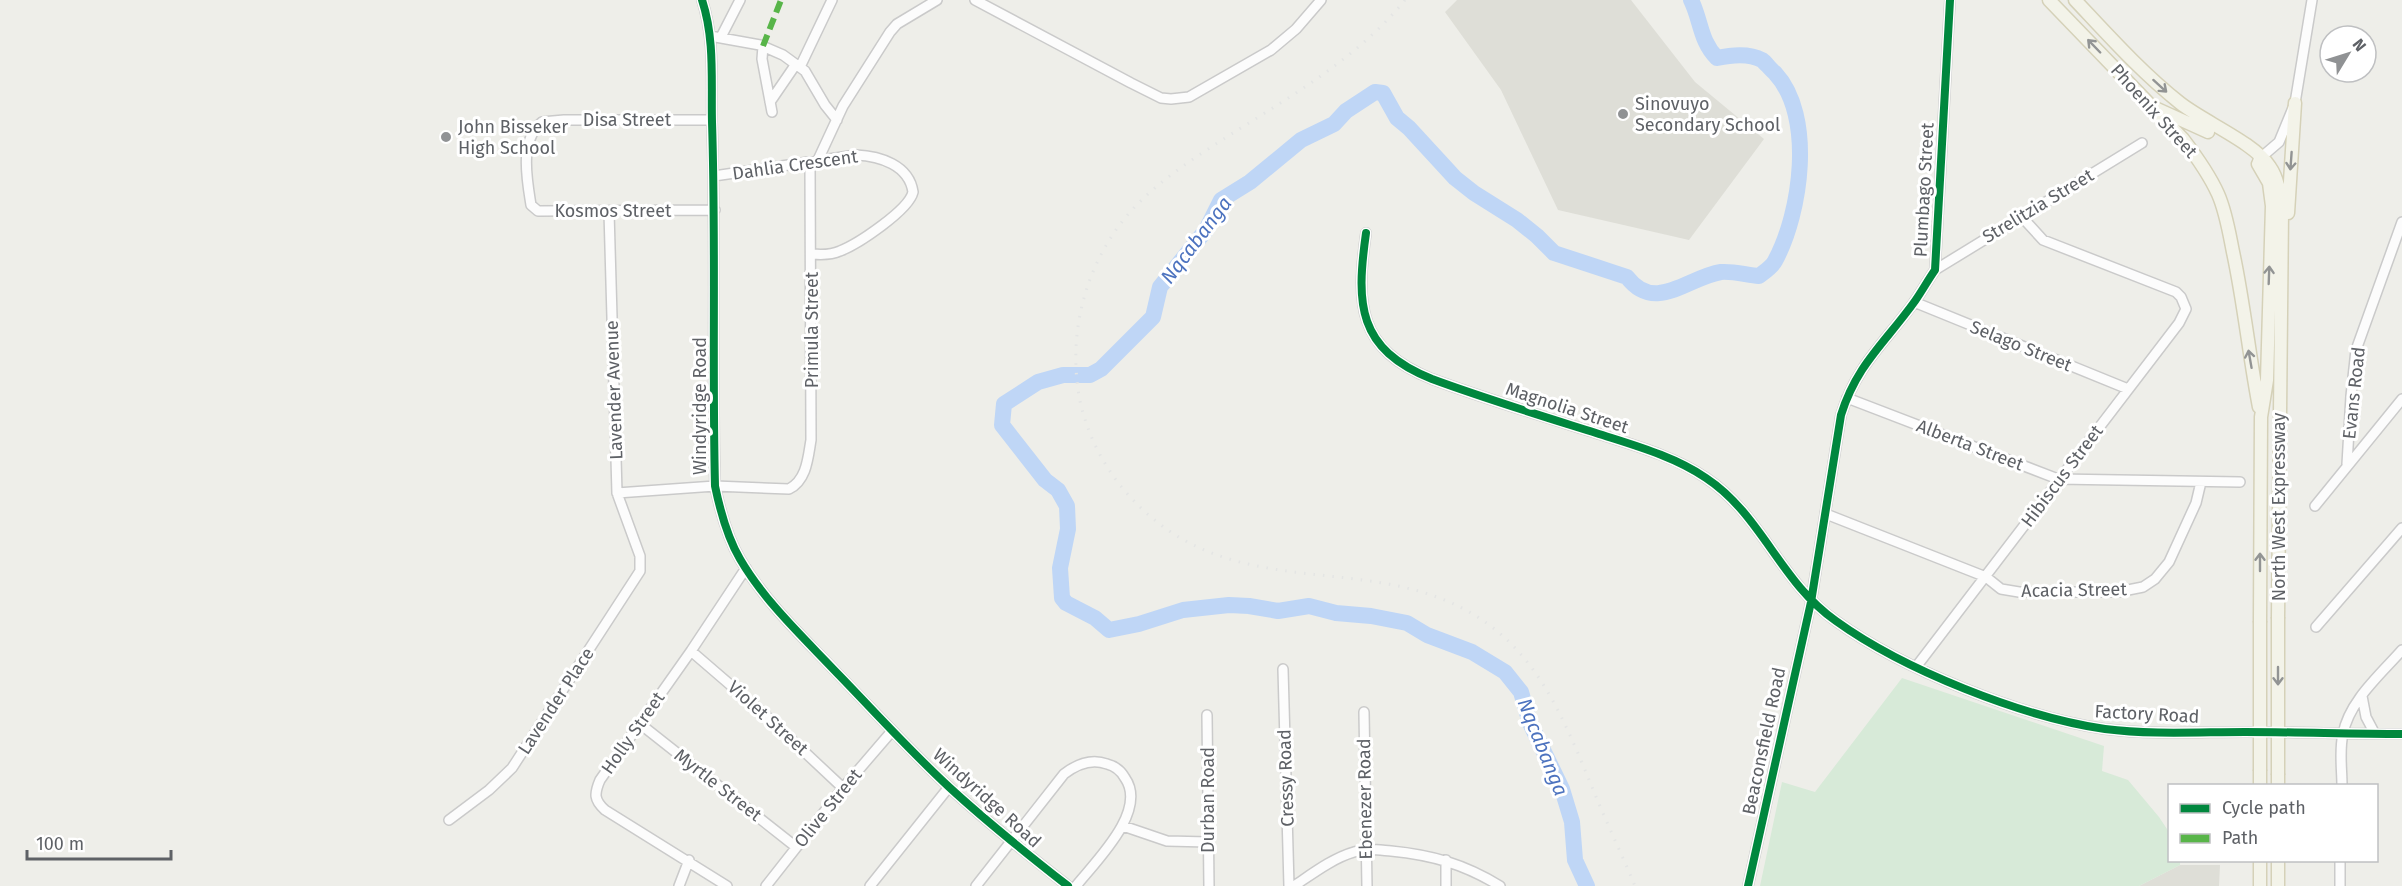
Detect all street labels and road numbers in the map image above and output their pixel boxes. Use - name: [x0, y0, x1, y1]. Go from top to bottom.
- street label: Phoenix Street: [2106, 59, 2202, 163]
- street label: Disa Street: [583, 109, 672, 131]
- street label: Plumbago Street: [1909, 122, 1939, 258]
- street label: Dahlia Crescent: [731, 145, 860, 185]
- street label: Strelitzia Street: [1978, 164, 2098, 248]
- street label: Kosmos Street: [554, 200, 672, 222]
- street label: Primula Street: [801, 271, 823, 388]
- street label: Selago Street: [1967, 316, 2075, 377]
- street label: Lavender Avenue: [601, 320, 627, 460]
- street label: Windyridge Road: [689, 337, 711, 475]
- street label: Evans Road: [2338, 346, 2370, 440]
- street label: Magnolia Street: [1503, 378, 1632, 438]
- street label: North West Expressway: [2268, 413, 2290, 601]
- street label: Alberta Street: [1913, 415, 2027, 476]
- street label: Hibiscus Street: [2016, 420, 2108, 531]
- street label: Acacia Street: [2021, 578, 2127, 602]
- street label: Lavender Place: [513, 643, 599, 759]
- street label: Beaconsfield Road: [1738, 665, 1790, 817]
- street label: Violet Street: [723, 676, 813, 760]
- street label: Holly Street: [597, 687, 670, 778]
- street label: Factory Road: [2094, 700, 2200, 728]
- street label: Cressy Road: [1273, 729, 1299, 827]
- street label: Ebenezer Road: [1353, 738, 1377, 860]
- street label: Myrtle Street: [670, 744, 766, 826]
- street label: Windyridge Road: [928, 744, 1046, 852]
- street label: Durban Road: [1197, 747, 1219, 853]
- street label: Olive Street: [790, 764, 867, 852]

